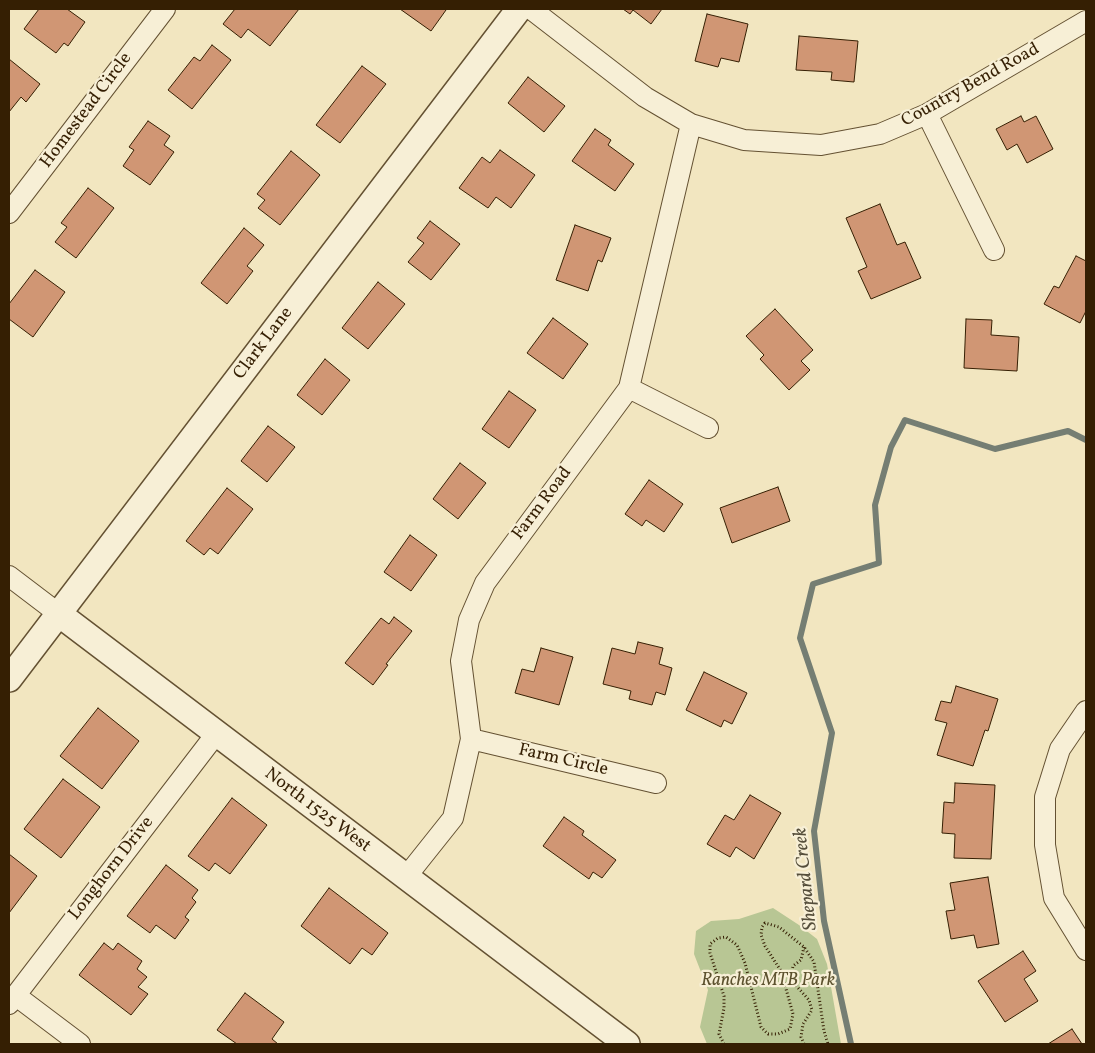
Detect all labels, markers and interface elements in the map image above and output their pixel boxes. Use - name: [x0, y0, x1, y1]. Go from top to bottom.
- street label: Country Bend Road: [898, 39, 1044, 133]
- street label: Homestead Circle: [37, 49, 137, 173]
- street label: Clark Lane: [230, 303, 298, 385]
- street label: Farm Road: [509, 463, 577, 545]
- street label: Farm Circle: [516, 740, 610, 782]
- street label: North 1525 West: [259, 764, 375, 858]
- street label: Longhorn Drive: [65, 813, 159, 925]
- water label: Shepard Creek: [790, 826, 824, 932]
- park label: Ranches MTB Park: [701, 971, 835, 993]

